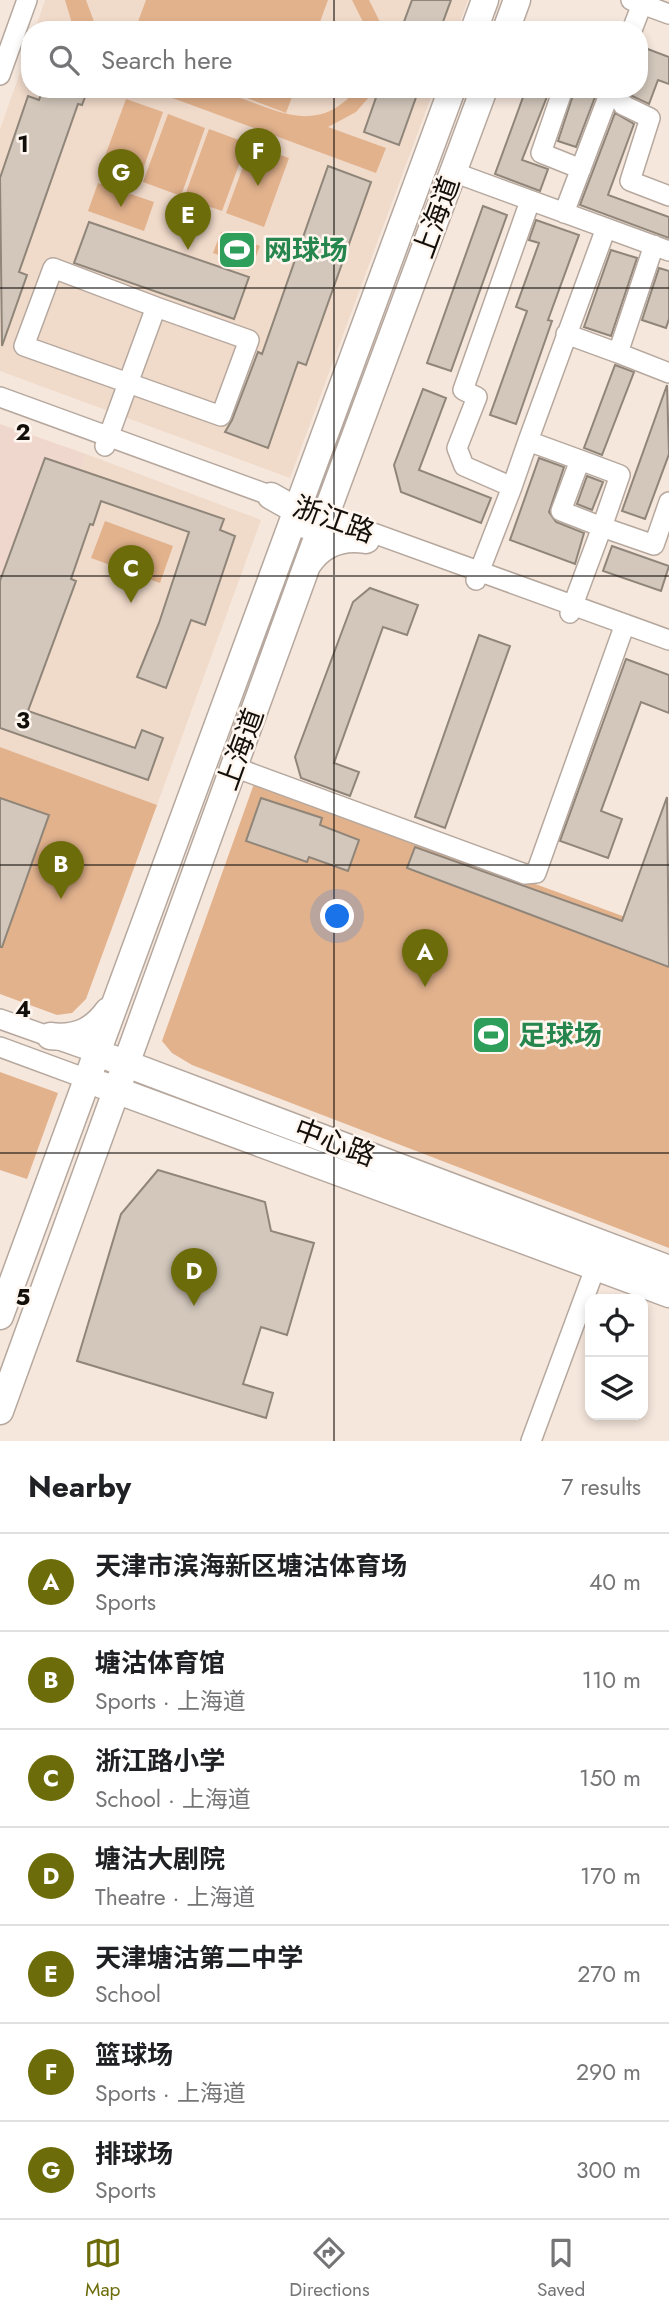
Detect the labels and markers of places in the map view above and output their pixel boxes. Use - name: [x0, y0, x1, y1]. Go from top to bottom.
- pin: F: [235, 128, 281, 186]
- pin: G: [98, 149, 144, 207]
- pin: E: [165, 192, 211, 250]
- sports icon: 网球场: [216, 229, 258, 271]
- place label: 网球场: [264, 230, 348, 271]
- pin: C: [108, 545, 154, 603]
- pin: B: [38, 841, 84, 899]
- pin: A: [402, 929, 448, 987]
- sports icon: 足球场: [470, 1014, 512, 1056]
- place label: 足球场: [518, 1015, 602, 1056]
- pin: D: [171, 1248, 217, 1306]

